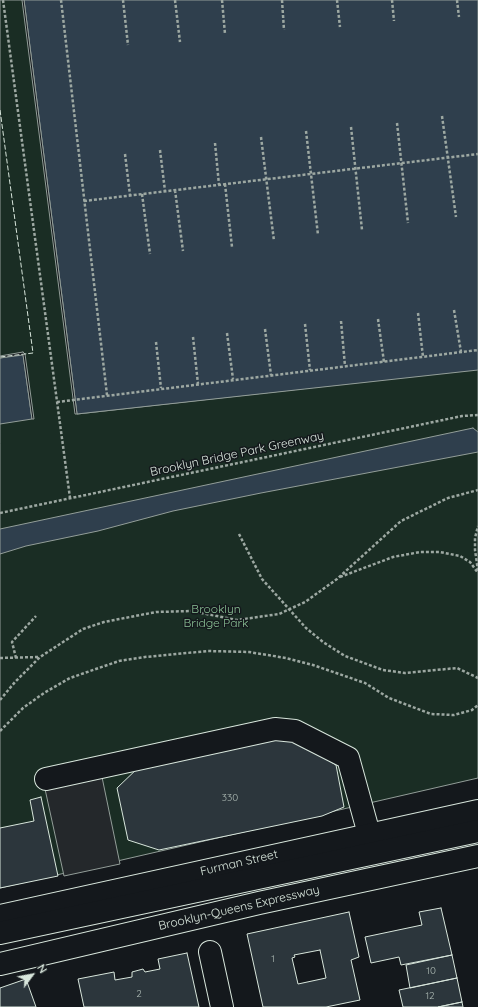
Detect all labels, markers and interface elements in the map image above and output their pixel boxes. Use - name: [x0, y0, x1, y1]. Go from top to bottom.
- street label: Brooklyn Bridge Park Greenway: [149, 429, 325, 479]
- park label: Brooklyn Bridge Park: [184, 602, 248, 630]
- house number: 330: [222, 792, 238, 804]
- street label: Furman Street: [199, 847, 279, 879]
- street label: Brooklyn-Queens Expressway: [157, 882, 321, 934]
- house number: 1: [271, 953, 275, 965]
- north arrow: [12, 955, 52, 995]
- text: N: [34, 961, 50, 976]
- house number: 10: [426, 965, 436, 977]
- house number: 2: [136, 988, 142, 1000]
- house number: 12: [425, 990, 435, 1002]

